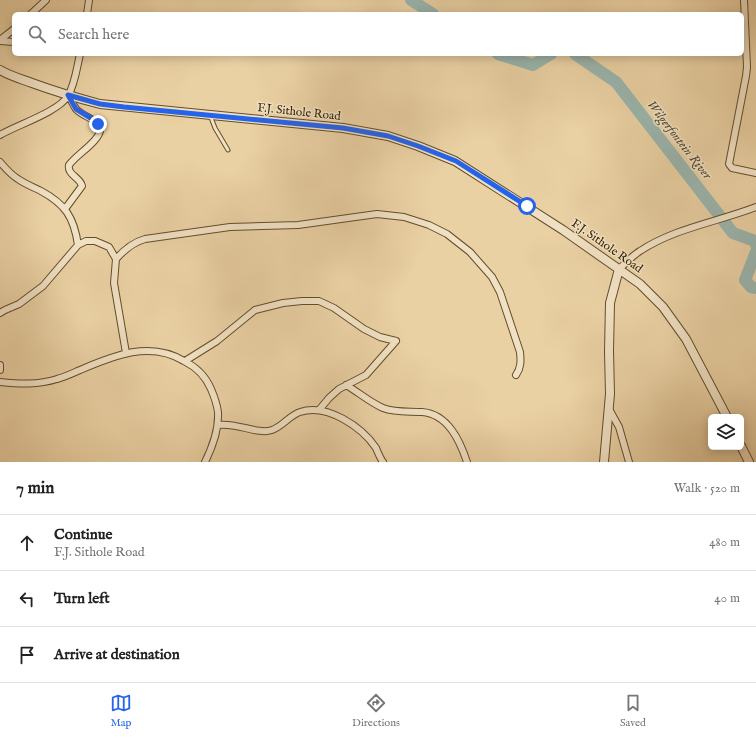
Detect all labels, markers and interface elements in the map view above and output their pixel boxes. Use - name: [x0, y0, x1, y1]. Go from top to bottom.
- search box: [12, 12, 744, 56]
- icon: search: [26, 23, 48, 45]
- text: Search here: [58, 25, 129, 44]
- water label: Wilgerfontein River: [642, 97, 716, 184]
- street label: F.J. Sithole Road: [256, 100, 342, 125]
- route end: [89, 115, 107, 133]
- route start: [518, 197, 536, 215]
- street label: F.J. Sithole Road: [568, 216, 646, 277]
- map controls: [708, 414, 744, 450]
- button: layers: [708, 414, 744, 450]
- text: 7 min: [16, 478, 54, 499]
- text: Walk · 520 m: [674, 480, 740, 497]
- text: Continue: [54, 525, 112, 544]
- icon: ahead: [16, 532, 38, 554]
- text: 480 m: [709, 534, 740, 551]
- text: F.J. Sithole Road: [54, 544, 145, 561]
- icon: left: [16, 588, 38, 610]
- text: Turn left: [54, 589, 110, 608]
- text: 40 m: [714, 590, 740, 607]
- icon: arrive: [16, 644, 38, 666]
- text: Arrive at destination: [54, 645, 180, 664]
- tab: Map: [110, 692, 132, 730]
- tab: Directions: [352, 692, 400, 730]
- tab: Saved: [620, 692, 646, 730]

